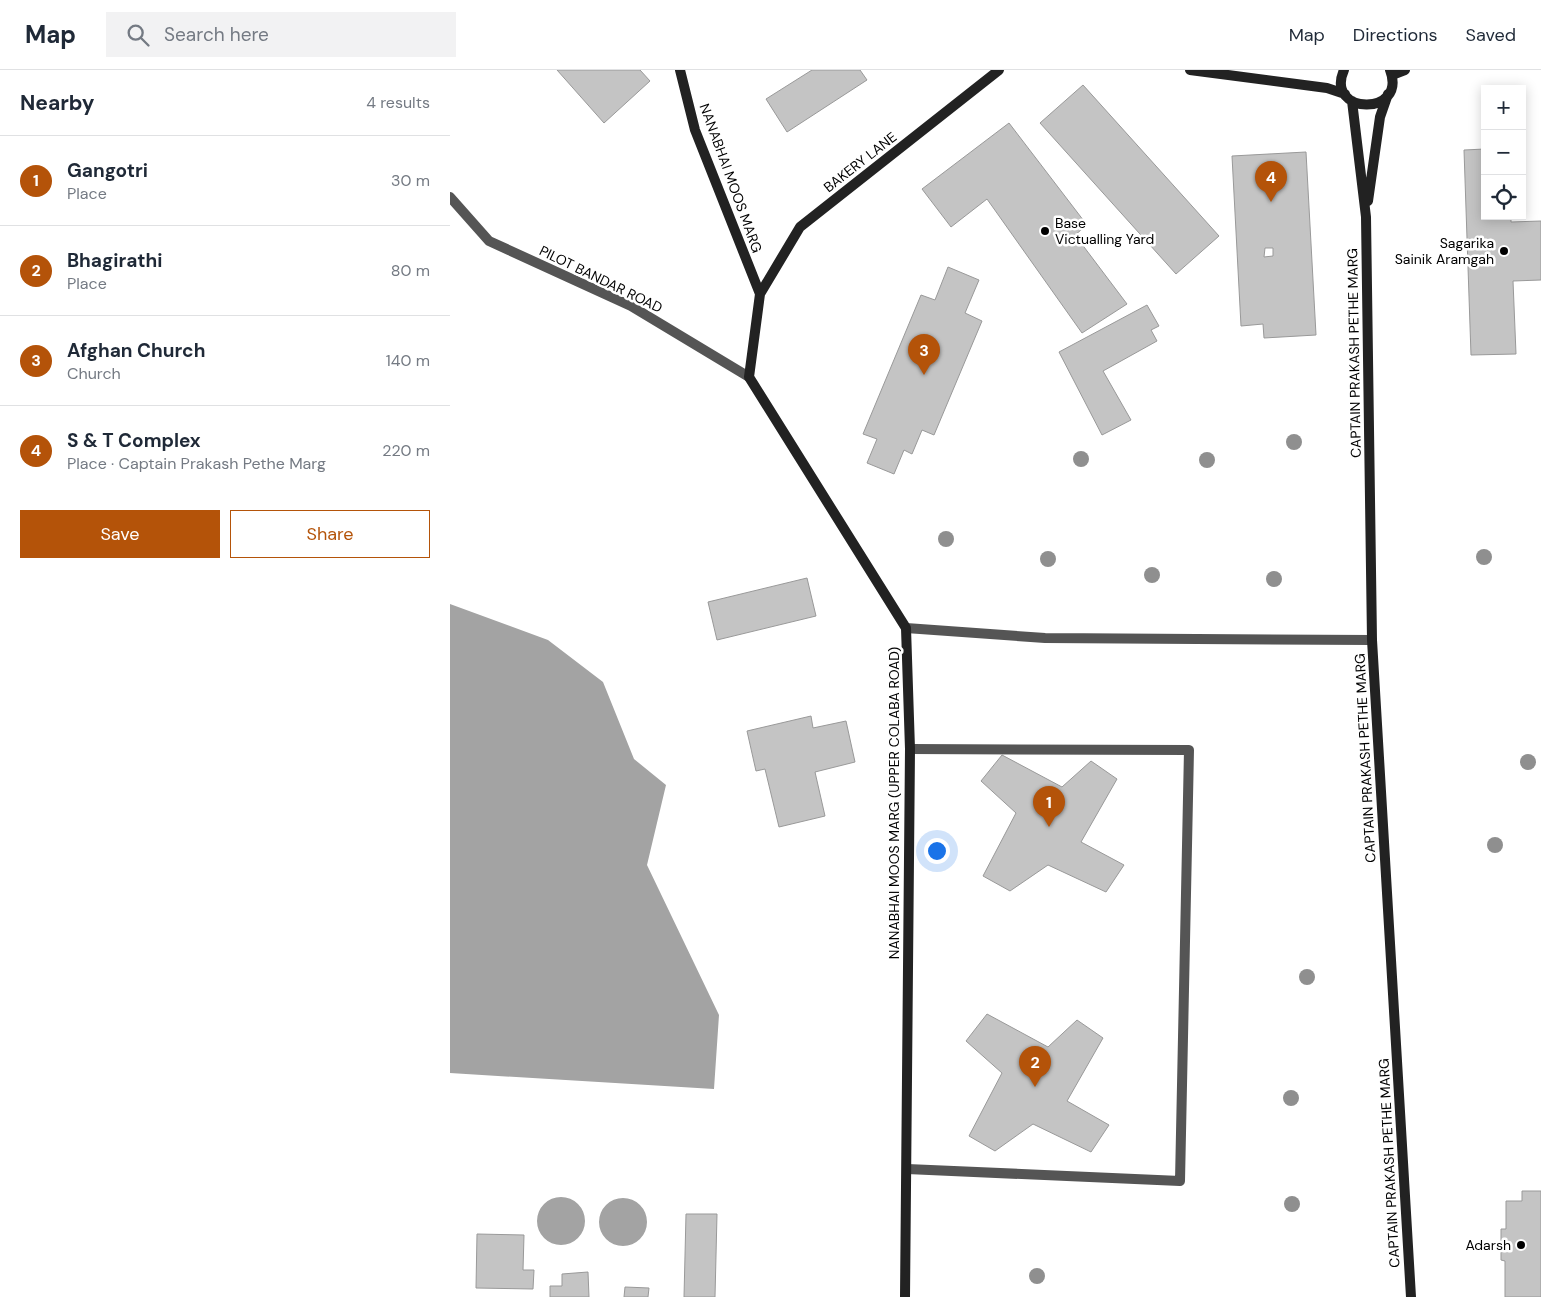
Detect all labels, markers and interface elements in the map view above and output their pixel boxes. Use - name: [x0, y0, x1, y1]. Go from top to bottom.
- search box: [106, 12, 456, 57]
- text: Map: [25, 19, 76, 50]
- icon: search: [124, 21, 152, 49]
- text: Search here: [164, 22, 269, 47]
- text: Map: [1289, 23, 1325, 47]
- text: Directions: [1353, 23, 1438, 47]
- text: Saved: [1466, 23, 1516, 47]
- map controls: [1481, 85, 1526, 220]
- button: +: [1481, 85, 1526, 130]
- text: Nearby: [20, 89, 94, 117]
- text: 4 results: [366, 92, 430, 113]
- street label: NANABHAI MOOS MARG: [696, 101, 766, 255]
- street label: BAKERY LANE: [820, 128, 900, 196]
- button: −: [1481, 130, 1526, 175]
- text: Gangotri: [67, 158, 148, 183]
- pin: 4: [1255, 161, 1287, 202]
- text: 1: [33, 170, 39, 191]
- text: 30 m: [391, 170, 430, 191]
- button: locate: [1481, 175, 1526, 220]
- text: Place: [67, 183, 107, 204]
- place label: Base Victualling Yard: [1055, 214, 1154, 248]
- marker: Base Victualling Yard: [1039, 225, 1051, 237]
- place label: Sagarika Sainik Aramgah: [1395, 234, 1494, 268]
- street label: PILOT BANDAR ROAD: [537, 241, 665, 317]
- marker: Sagarika Sainik Aramgah: [1498, 245, 1510, 257]
- text: Bhagirathi: [67, 248, 163, 273]
- street label: CAPTAIN PRAKASH PETHE MARG: [1343, 248, 1365, 458]
- text: 2: [31, 260, 41, 281]
- text: 80 m: [391, 260, 430, 281]
- text: Place: [67, 273, 107, 294]
- pin: 3: [908, 334, 940, 375]
- text: Afghan Church: [67, 338, 205, 363]
- text: 3: [31, 350, 41, 371]
- text: 140 m: [386, 350, 430, 371]
- text: Church: [67, 363, 121, 384]
- text: S & T Complex: [67, 428, 201, 453]
- text: 4: [31, 440, 41, 461]
- text: 220 m: [382, 440, 430, 461]
- text: Place · Captain Prakash Pethe Marg: [67, 453, 326, 474]
- button: Save: [20, 510, 220, 558]
- button: Share: [230, 510, 430, 558]
- street label: NANABHAI MOOS MARG (UPPER COLABA ROAD): [885, 647, 903, 959]
- street label: CAPTAIN PRAKASH PETHE MARG: [1351, 653, 1379, 863]
- pin: 1: [1033, 786, 1065, 827]
- your location: [924, 838, 950, 864]
- pin: 2: [1019, 1046, 1051, 1087]
- street label: CAPTAIN PRAKASH PETHE MARG: [1375, 1058, 1403, 1268]
- place label: Adarsh: [1465, 1236, 1511, 1254]
- marker: Adarsh: [1515, 1239, 1527, 1251]

